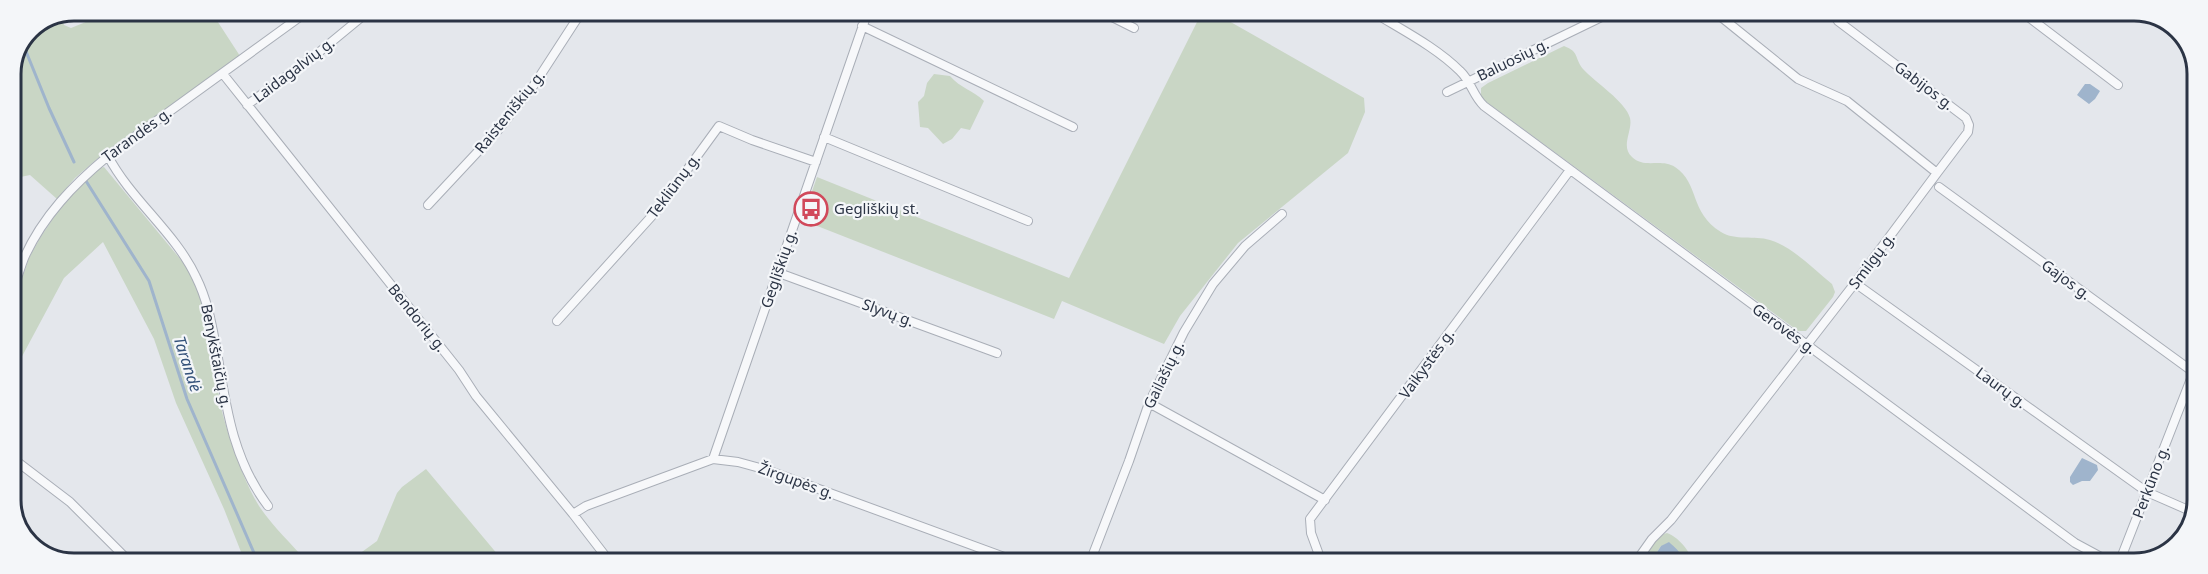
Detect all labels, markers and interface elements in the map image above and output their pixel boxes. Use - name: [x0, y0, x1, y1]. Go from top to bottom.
- street label: Laidagalvių g.: [249, 32, 338, 106]
- street label: Baluosių g.: [1473, 33, 1552, 85]
- street label: Gabijos g.: [1891, 56, 1958, 114]
- street label: Raisteniškių g.: [470, 66, 549, 157]
- street label: Tarandės g.: [98, 102, 175, 166]
- street label: Tekliūnų g.: [642, 149, 704, 222]
- bus stop icon: Gegliškių st.: [793, 191, 829, 227]
- place label: Gegliškių st.: [834, 198, 919, 218]
- street label: Gegliškių g.: [755, 227, 801, 311]
- street label: Smilgų g.: [1843, 228, 1899, 293]
- street label: Gajos g.: [2038, 254, 2095, 304]
- street label: Bendorių g.: [384, 279, 451, 356]
- street label: Slyvų g.: [860, 293, 917, 331]
- street label: Gerovės g.: [1749, 298, 1821, 358]
- street label: Benykštaičių g.: [197, 302, 237, 410]
- street label: Vaikystės g.: [1394, 324, 1458, 402]
- water label: Tarandė: [169, 333, 207, 395]
- street label: Gailašių g.: [1138, 337, 1188, 412]
- street label: Laurų g.: [1972, 362, 2031, 412]
- street label: Perkūno g.: [2127, 442, 2173, 521]
- street label: Žirgupės g.: [756, 457, 837, 503]

